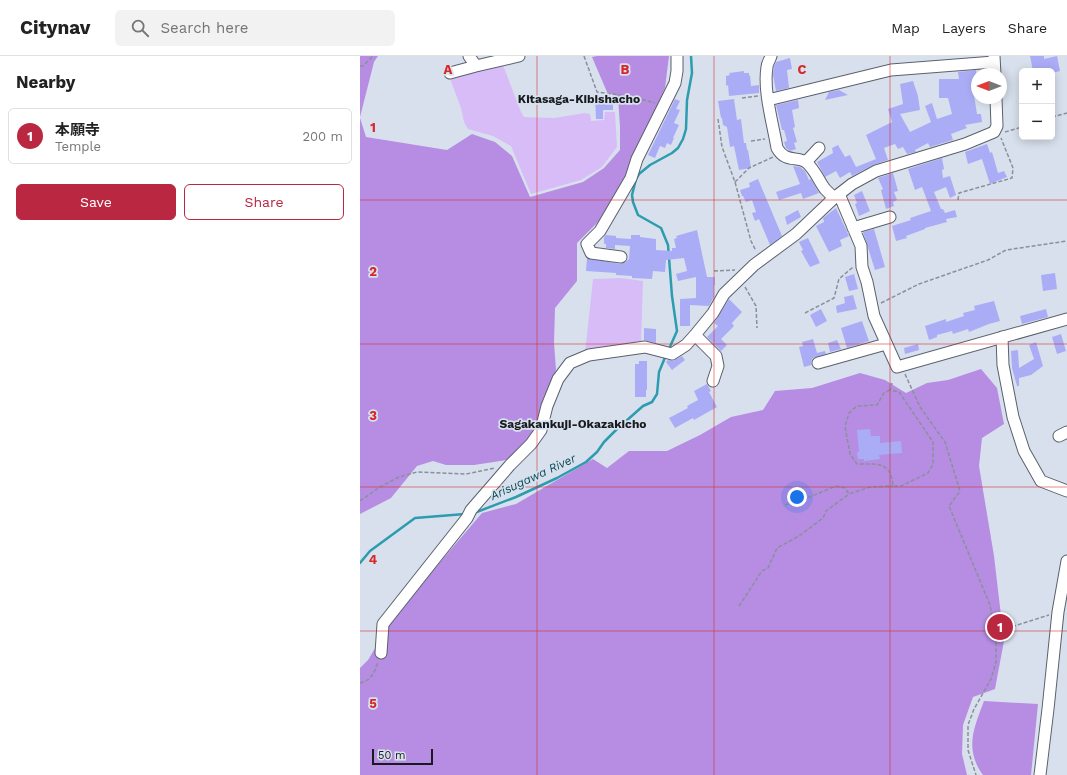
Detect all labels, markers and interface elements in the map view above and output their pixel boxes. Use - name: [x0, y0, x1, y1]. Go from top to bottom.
- search box: [115, 10, 395, 46]
- text: Citynav: [20, 16, 91, 39]
- icon: search: [129, 17, 151, 39]
- text: Search here: [161, 19, 248, 37]
- text: Map: [891, 20, 920, 36]
- text: Layers: [942, 20, 986, 36]
- text: Share: [1008, 20, 1047, 36]
- text: A: [444, 62, 453, 77]
- text: B: [621, 62, 630, 77]
- text: C: [798, 62, 807, 77]
- north arrow: [971, 68, 1007, 104]
- map controls: [1019, 68, 1055, 140]
- button: +: [1019, 68, 1055, 104]
- text: Nearby: [16, 72, 75, 92]
- district label: Kitasaga-Kibishacho: [518, 92, 640, 106]
- button: −: [1019, 104, 1055, 140]
- text: 1: [370, 120, 376, 135]
- text: 本願寺: [55, 121, 100, 139]
- text: 1: [27, 129, 33, 144]
- text: 200 m: [302, 129, 343, 144]
- text: Temple: [55, 139, 101, 154]
- button: Save: [16, 184, 176, 220]
- button: Share: [184, 184, 344, 220]
- text: 2: [369, 264, 377, 279]
- text: 3: [369, 408, 377, 423]
- district label: Sagakankuji-Okazakicho: [499, 417, 647, 431]
- water label: Arisugawa River: [487, 450, 579, 503]
- your location: [787, 487, 807, 507]
- text: 4: [369, 552, 378, 567]
- pin: 1: [987, 612, 1013, 642]
- text: 5: [369, 696, 377, 711]
- scale bar: [372, 747, 433, 766]
- text: 50 m: [378, 749, 405, 762]

